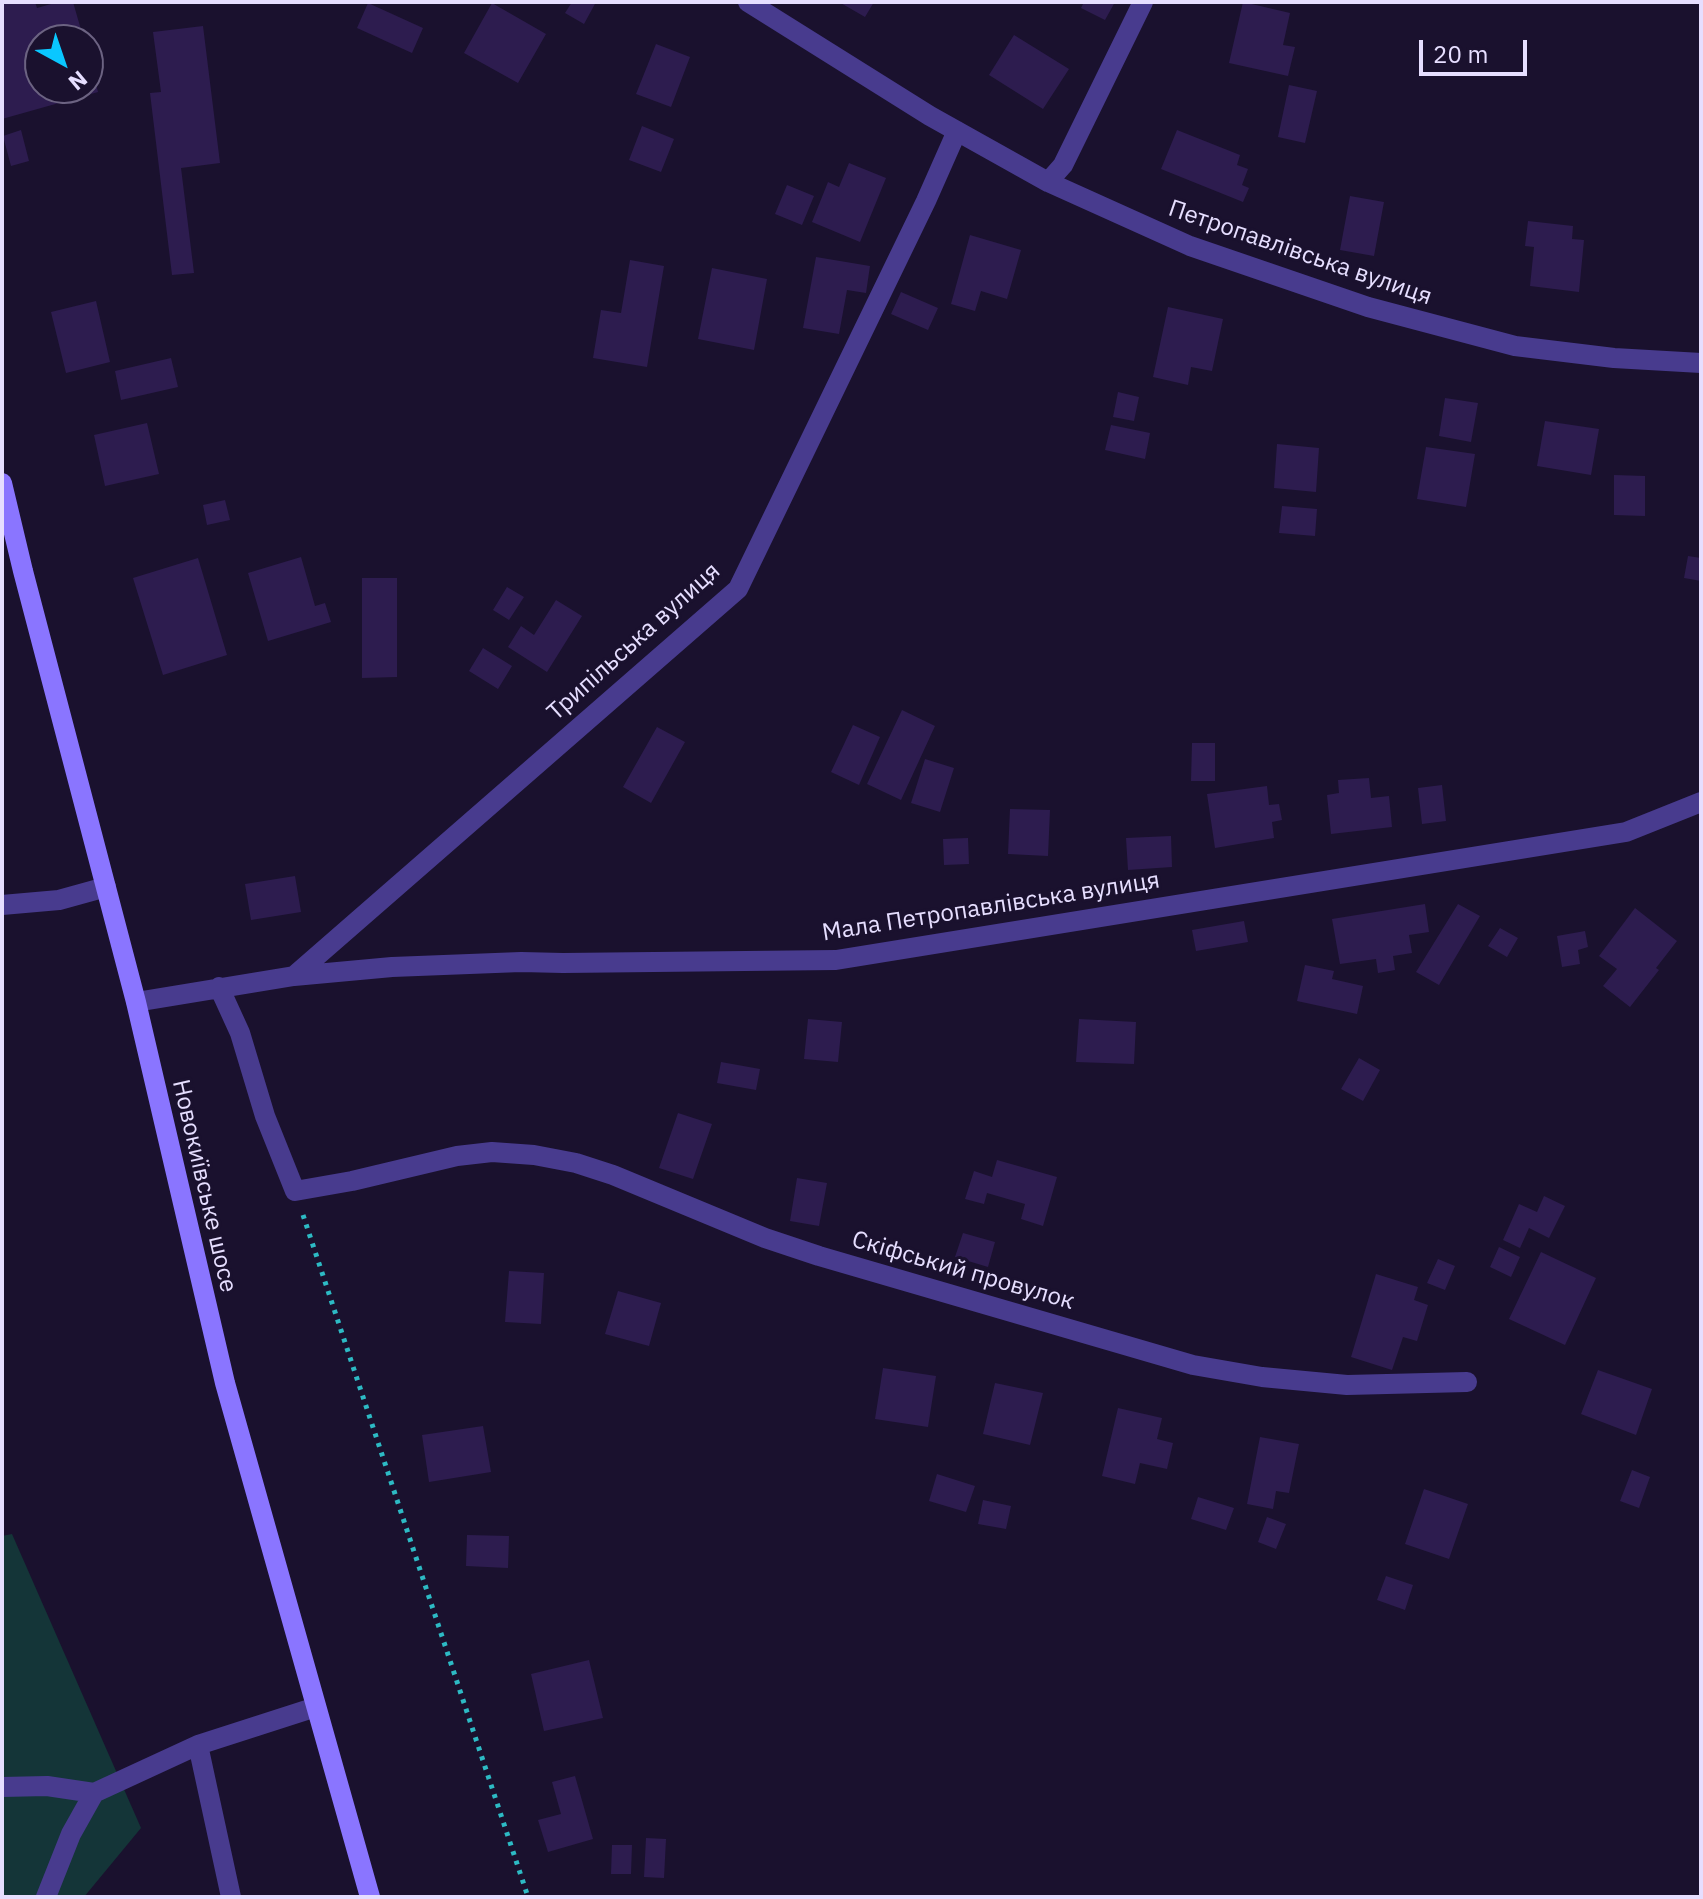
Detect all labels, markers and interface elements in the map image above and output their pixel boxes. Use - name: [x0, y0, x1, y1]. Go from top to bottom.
- north arrow: [24, 24, 104, 104]
- scale bar: [1423, 24, 1531, 74]
- text: 20 m: [1433, 38, 1488, 70]
- text: N: [63, 65, 94, 97]
- street label: Петропавлівська вулиця: [1165, 194, 1435, 312]
- street label: Трипільська вулиця: [542, 557, 726, 727]
- street label: Мала Петропавлівська вулиця: [820, 866, 1162, 948]
- street label: Новокиївське шосе: [165, 1077, 243, 1295]
- street label: Скіфський провулок: [849, 1225, 1077, 1317]

